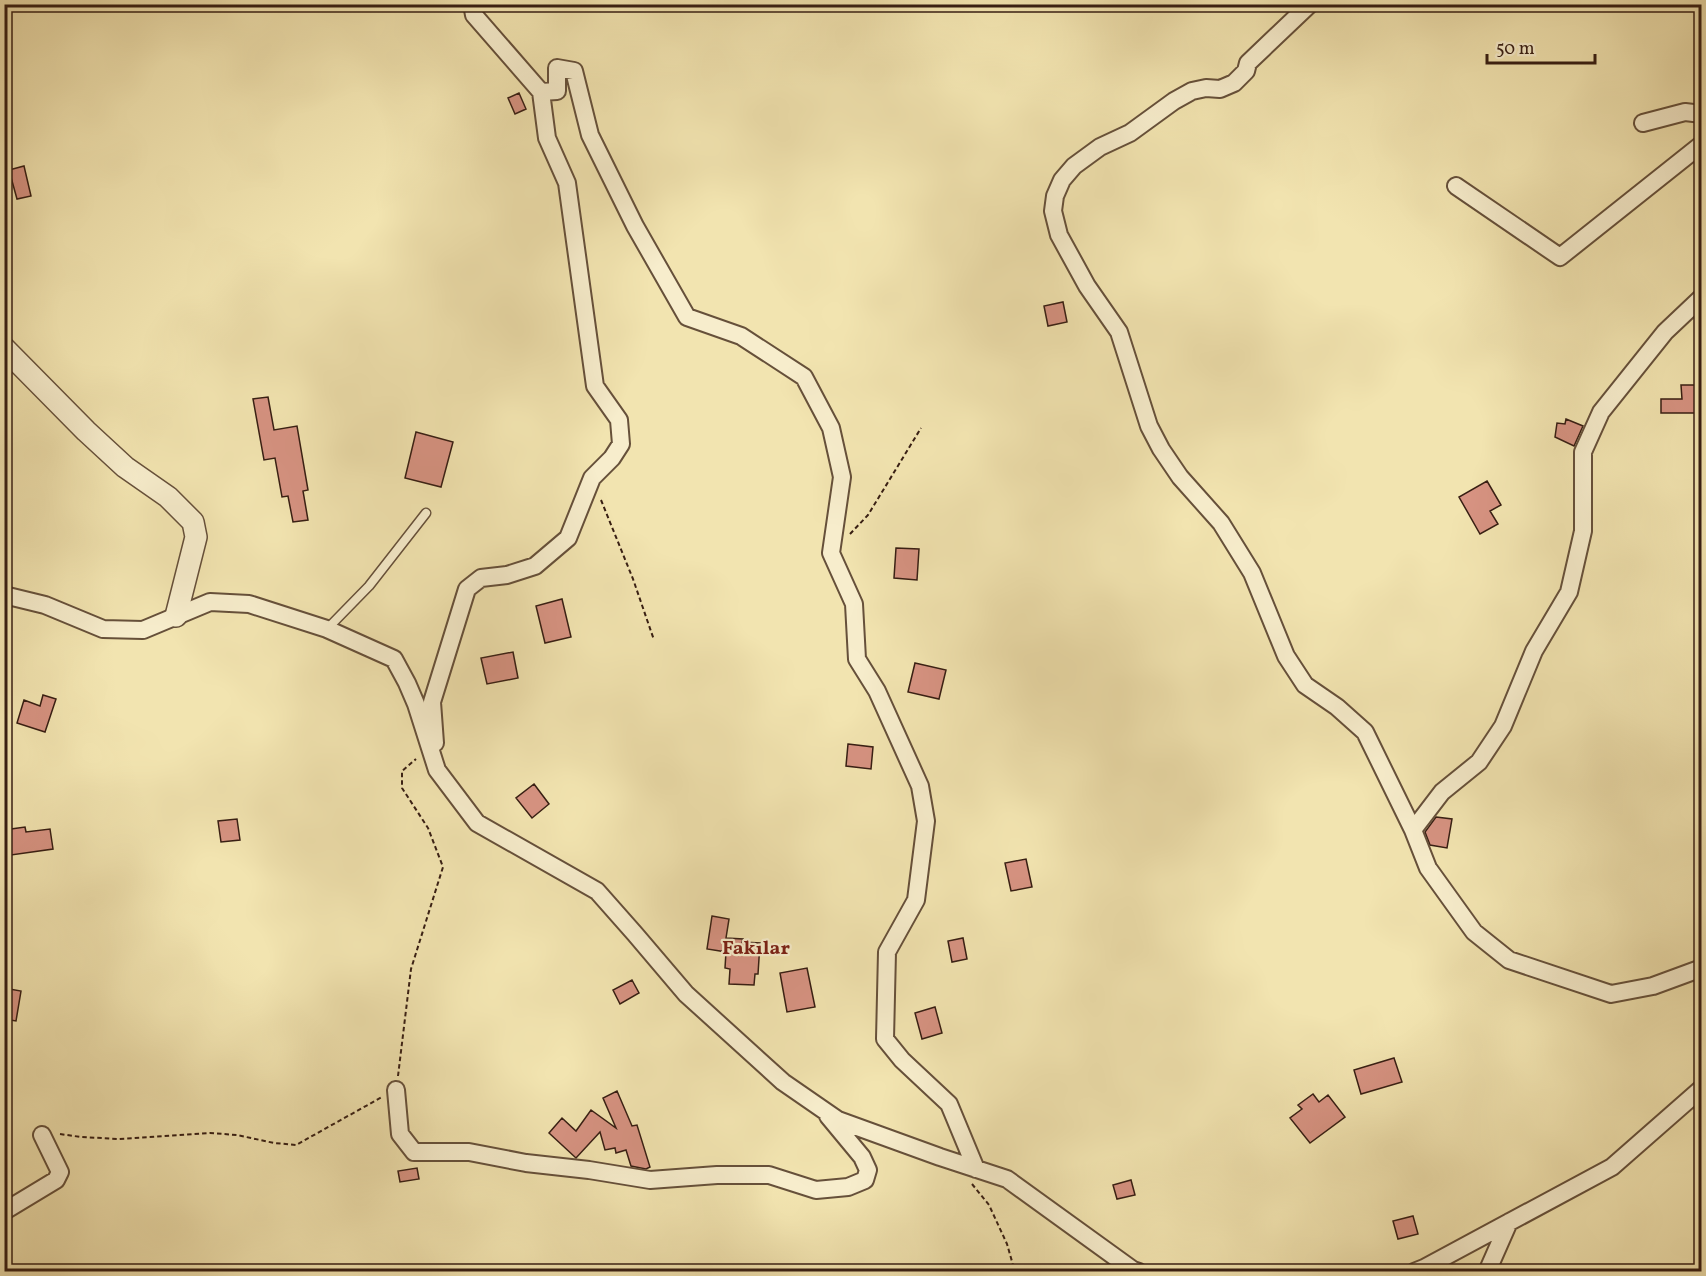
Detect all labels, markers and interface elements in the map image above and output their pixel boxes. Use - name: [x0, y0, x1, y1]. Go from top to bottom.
- scale bar: [1487, 27, 1595, 65]
- text: 50 m: [1496, 37, 1535, 62]
- district label: Fakılar: [722, 935, 791, 963]

